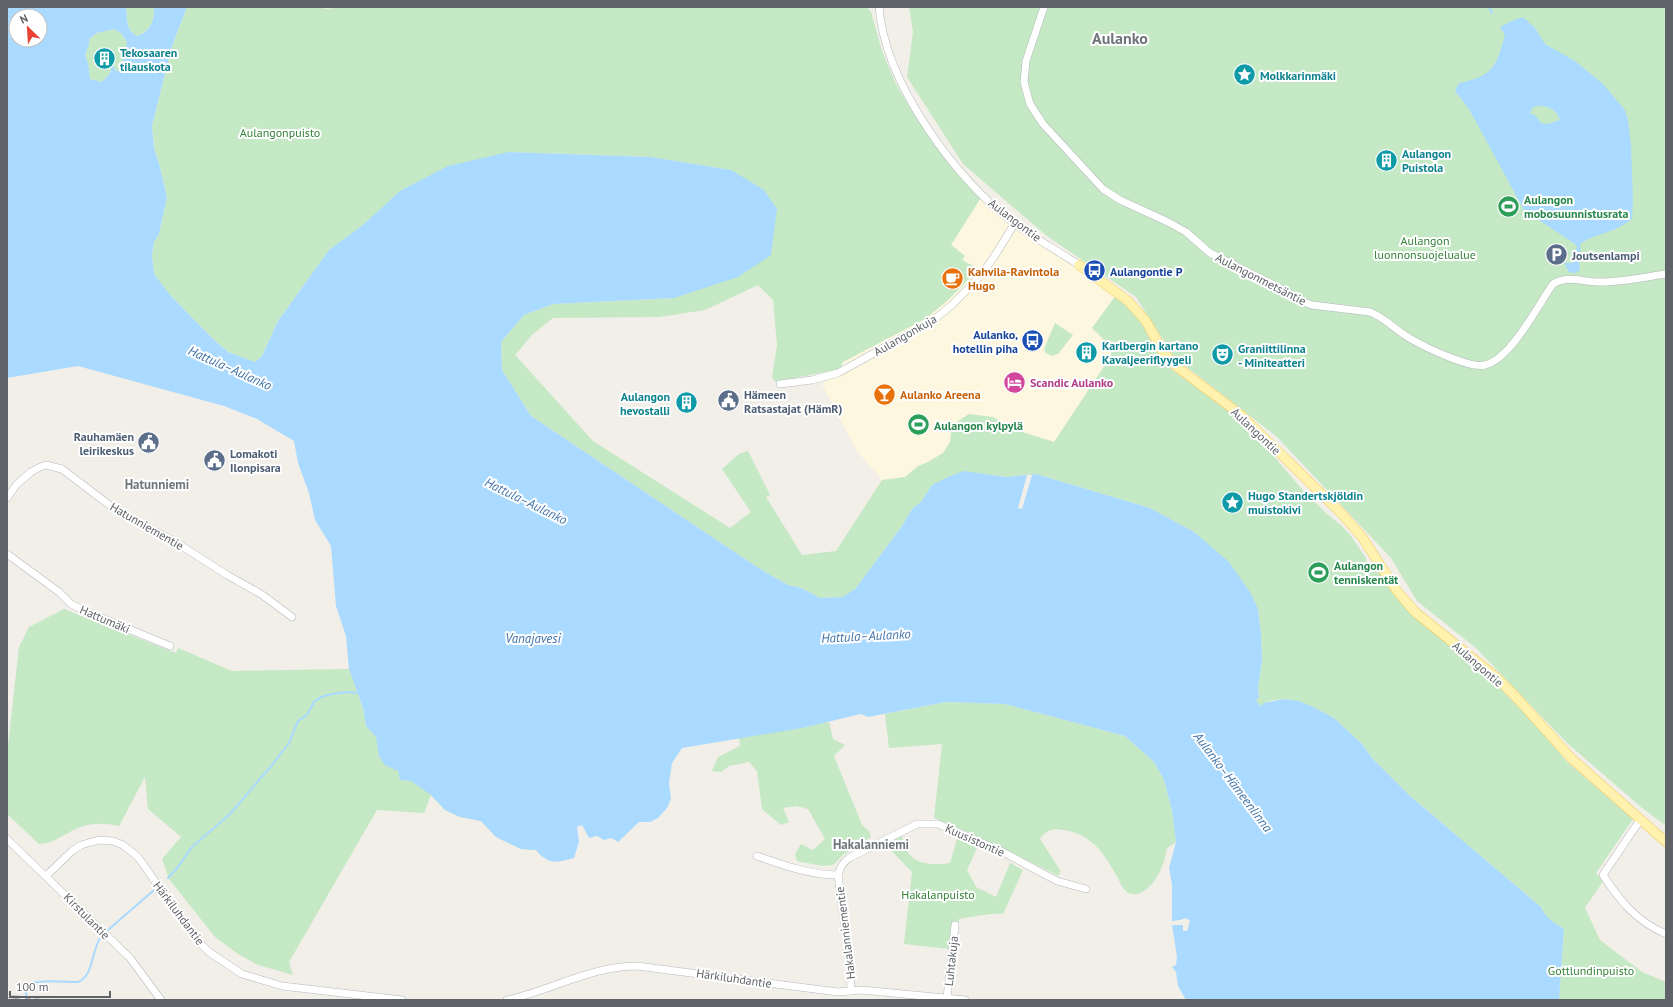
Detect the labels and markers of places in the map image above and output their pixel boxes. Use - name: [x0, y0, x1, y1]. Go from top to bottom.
- place label: Tekosaaren tilauskota: [120, 45, 177, 74]
- building icon: Tekosaaren tilauskota: [92, 46, 118, 72]
- place icon: Molkkarinmäki: [1231, 62, 1257, 88]
- place label: Molkkarinmäki: [1260, 68, 1336, 83]
- place label: Aulangon Puistola: [1402, 146, 1451, 175]
- building icon: Aulangon Puistola: [1373, 147, 1399, 173]
- place label: Aulangon mobosuunnistusrata: [1524, 192, 1628, 221]
- sports icon: Aulangon mobosuunnistusrata: [1495, 193, 1521, 219]
- parking icon: Joutsenlampi: [1544, 242, 1570, 268]
- place label: Joutsenlampi: [1571, 248, 1640, 263]
- bus stop icon: Aulangontie P: [1081, 258, 1107, 284]
- place label: Kahvila-Ravintola Hugo: [968, 264, 1059, 293]
- place label: Aulangontie P: [1110, 264, 1183, 279]
- cafe icon: Kahvila-Ravintola Hugo: [940, 265, 966, 291]
- place label: Aulanko, hotellin piha: [953, 327, 1018, 356]
- bus stop icon: Aulanko, hotellin piha: [1020, 328, 1046, 354]
- place label: Karlbergin kartano Kavaljeeriflyygeli: [1102, 338, 1199, 367]
- building icon: Karlbergin kartano Kavaljeeriflyygeli: [1073, 339, 1099, 365]
- place label: Graniittilinna - Miniteatteri: [1238, 341, 1306, 370]
- theatre icon: Graniittilinna - Miniteatteri: [1209, 342, 1235, 368]
- hotel icon: Scandic Aulanko: [1002, 369, 1028, 395]
- place label: Scandic Aulanko: [1030, 375, 1114, 390]
- bar icon: Aulanko Areena: [871, 381, 897, 407]
- place label: Hämeen Ratsastajat (HämR): [744, 387, 843, 416]
- place label: Aulanko Areena: [900, 387, 981, 402]
- public building icon: Hämeen Ratsastajat (HämR): [716, 388, 742, 414]
- place label: Aulangon hevostalli: [620, 389, 670, 418]
- building icon: Aulangon hevostalli: [673, 390, 699, 416]
- sports icon: Aulangon kylpylä: [905, 412, 931, 438]
- place label: Aulangon kylpylä: [934, 418, 1023, 433]
- place label: Rauhamäen leirikeskus: [74, 429, 134, 458]
- public building icon: Rauhamäen leirikeskus: [136, 430, 162, 456]
- place label: Lomakoti Ilonpisara: [230, 446, 281, 475]
- public building icon: Lomakoti Ilonpisara: [201, 447, 227, 473]
- place label: Hugo Standertskjöldin muistokivi: [1248, 488, 1363, 517]
- place icon: Hugo Standertskjöldin muistokivi: [1220, 489, 1246, 515]
- place label: Aulangon tenniskentät: [1334, 558, 1399, 587]
- sports icon: Aulangon tenniskentät: [1306, 559, 1332, 585]

